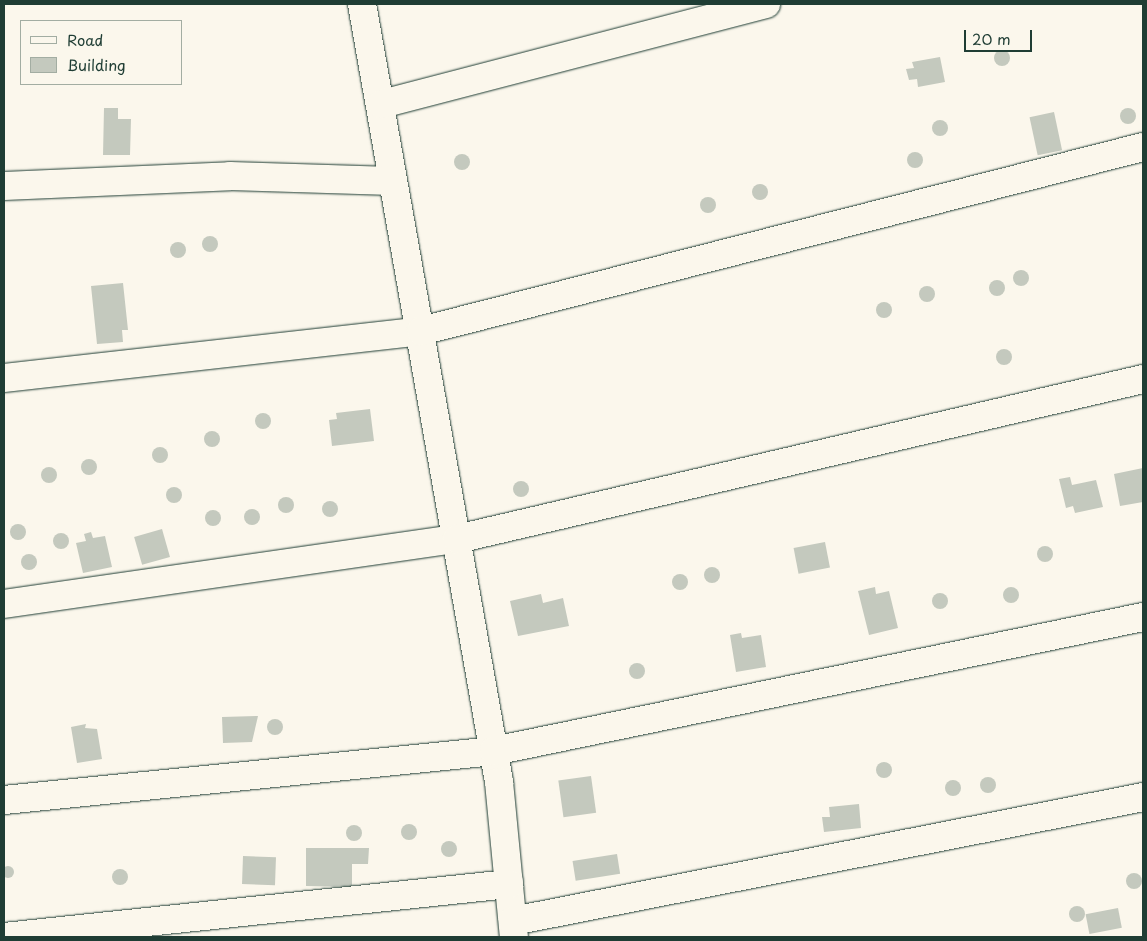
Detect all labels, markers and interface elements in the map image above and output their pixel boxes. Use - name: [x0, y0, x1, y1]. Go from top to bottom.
- legend: [20, 20, 182, 85]
- scale bar: [967, 20, 1034, 52]
- text: 20 m: [972, 27, 1011, 50]
- text: Road: [67, 28, 103, 51]
- text: Building: [67, 53, 126, 76]

